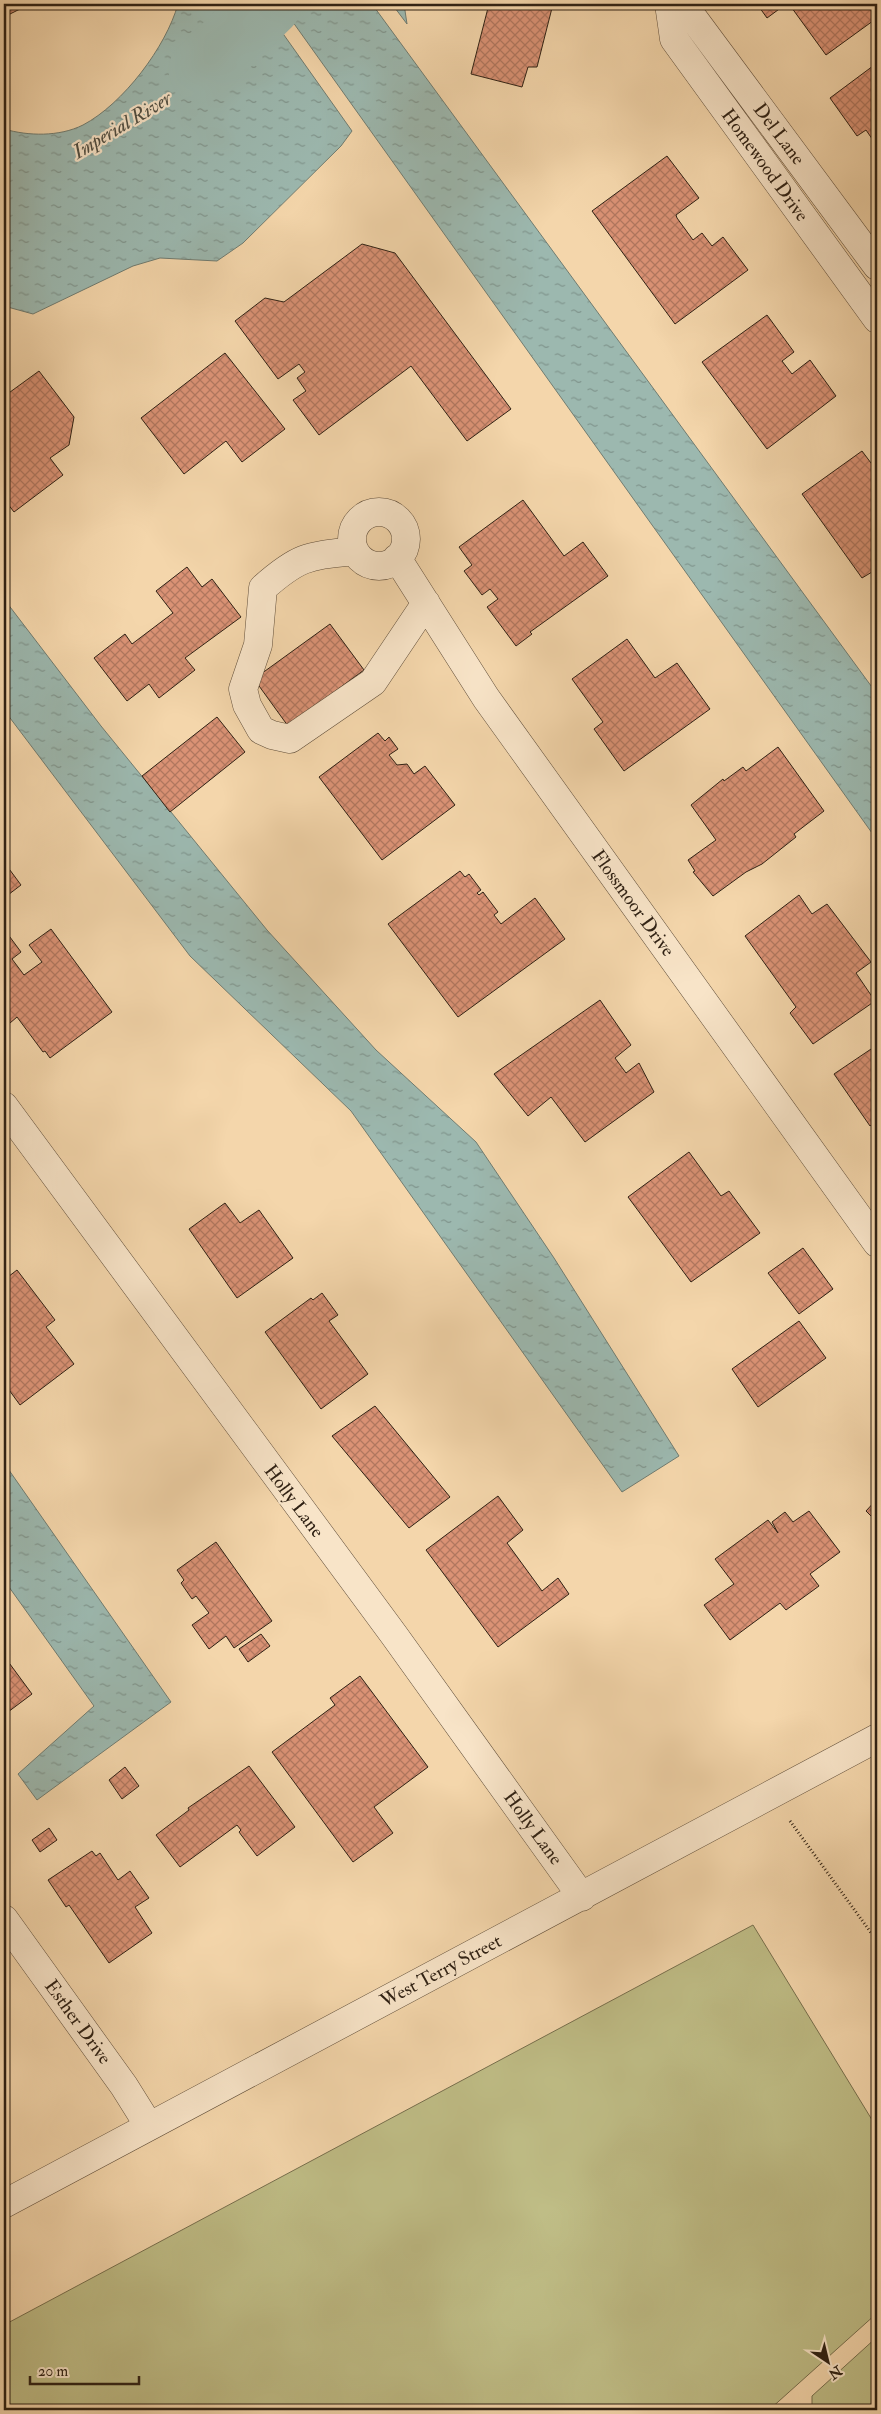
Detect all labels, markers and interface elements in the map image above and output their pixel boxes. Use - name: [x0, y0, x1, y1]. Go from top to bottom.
- water label: Imperial River: [67, 85, 177, 165]
- street label: Del Lane: [748, 98, 810, 170]
- street label: Homewood Drive: [716, 104, 814, 226]
- street label: Flossmoor Drive: [586, 845, 680, 961]
- street label: Holly Lane: [259, 1460, 329, 1542]
- street label: Holly Lane: [498, 1786, 568, 1870]
- street label: West Terry Street: [375, 1929, 506, 2014]
- street label: Esther Drive: [39, 1975, 117, 2069]
- north arrow: [804, 2336, 854, 2386]
- scale bar: [30, 2354, 139, 2386]
- text: N: [825, 2361, 846, 2383]
- text: 20 m: [38, 2362, 68, 2381]

